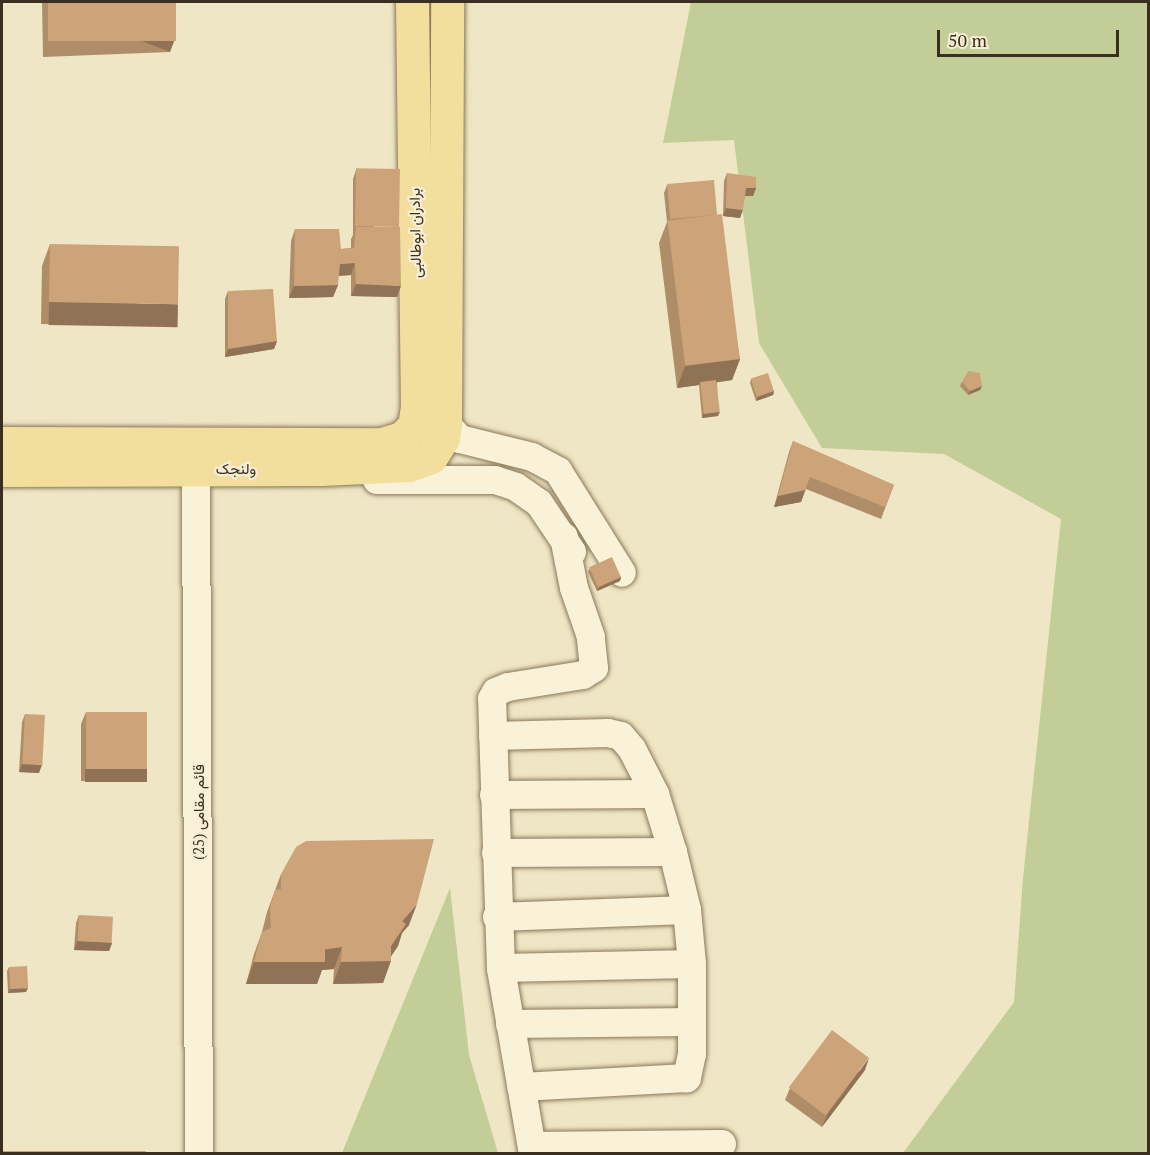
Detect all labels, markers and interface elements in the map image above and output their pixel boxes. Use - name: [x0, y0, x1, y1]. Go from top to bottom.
- scale bar: [940, 18, 1122, 56]
- text: 50 m: [948, 28, 987, 52]
- street label: برادران ابوطالبی: [405, 188, 425, 278]
- street label: ولنجک: [216, 460, 256, 478]
- street label: قائم مقامی (25): [190, 764, 208, 860]

